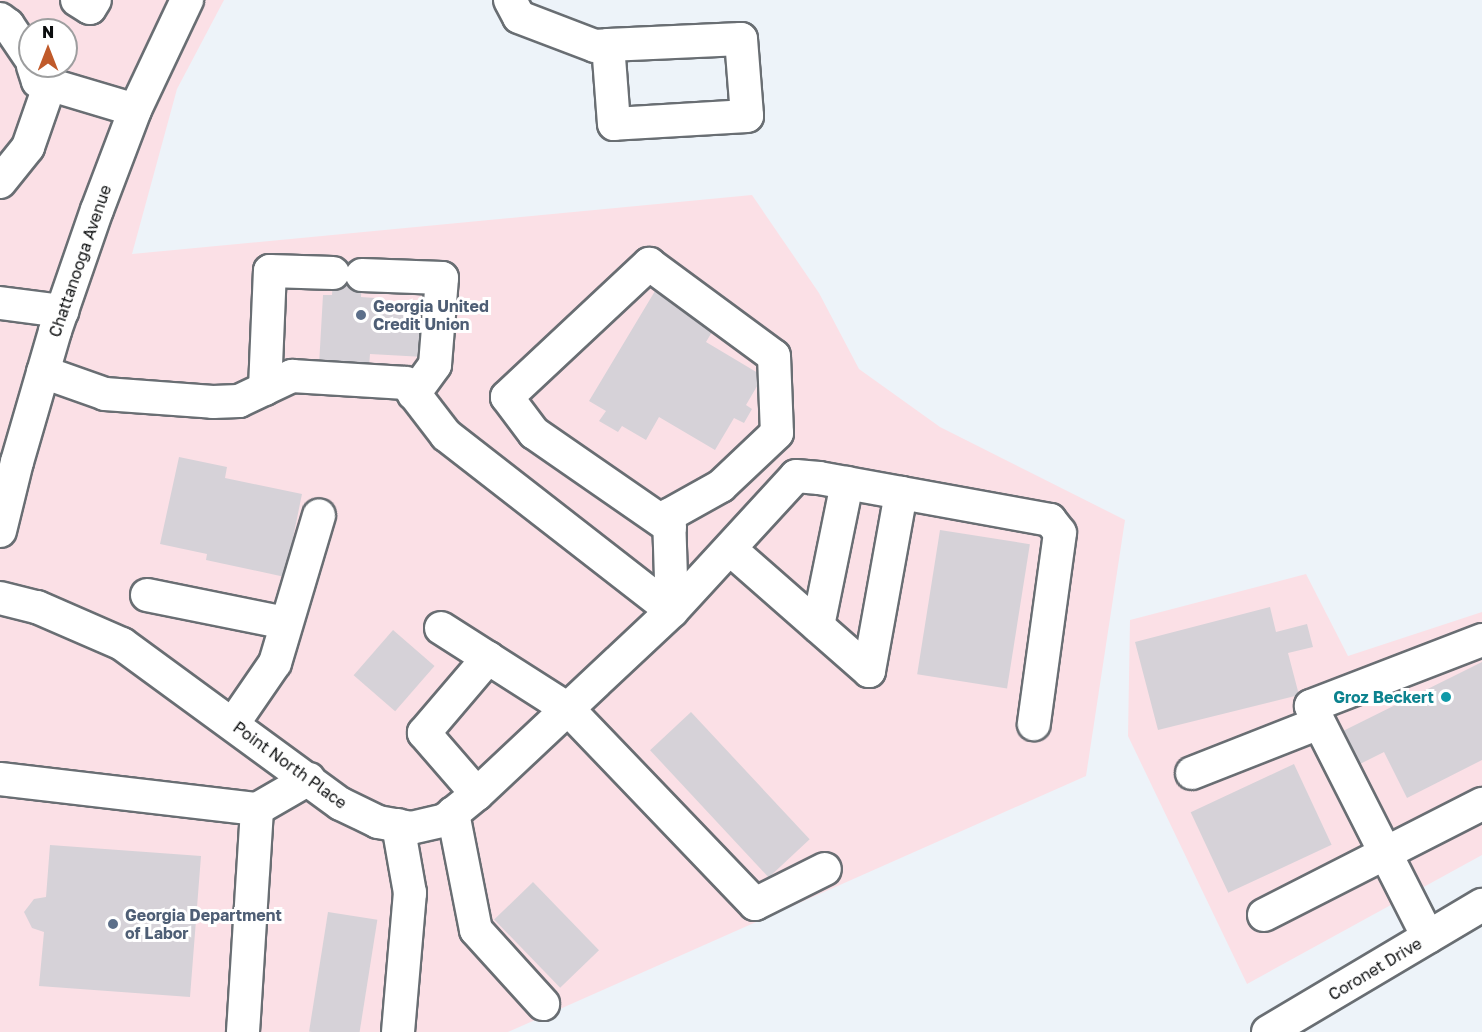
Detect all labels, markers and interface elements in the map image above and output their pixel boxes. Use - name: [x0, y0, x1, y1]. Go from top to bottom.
- north arrow: [18, 18, 78, 78]
- text: N: [42, 22, 54, 42]
- street label: Chattanooga Avenue: [45, 182, 115, 340]
- place label: Georgia United Credit Union: [373, 296, 489, 334]
- marker: Georgia United Credit Union: [354, 308, 368, 322]
- place label: Groz Beckert: [1333, 687, 1434, 707]
- marker: Groz Beckert: [1439, 690, 1453, 704]
- street label: Point North Place: [230, 717, 350, 813]
- place label: Georgia Department of Labor: [125, 905, 282, 943]
- marker: Georgia Department of Labor: [106, 917, 120, 931]
- street label: Coronet Drive: [1325, 934, 1425, 1004]

